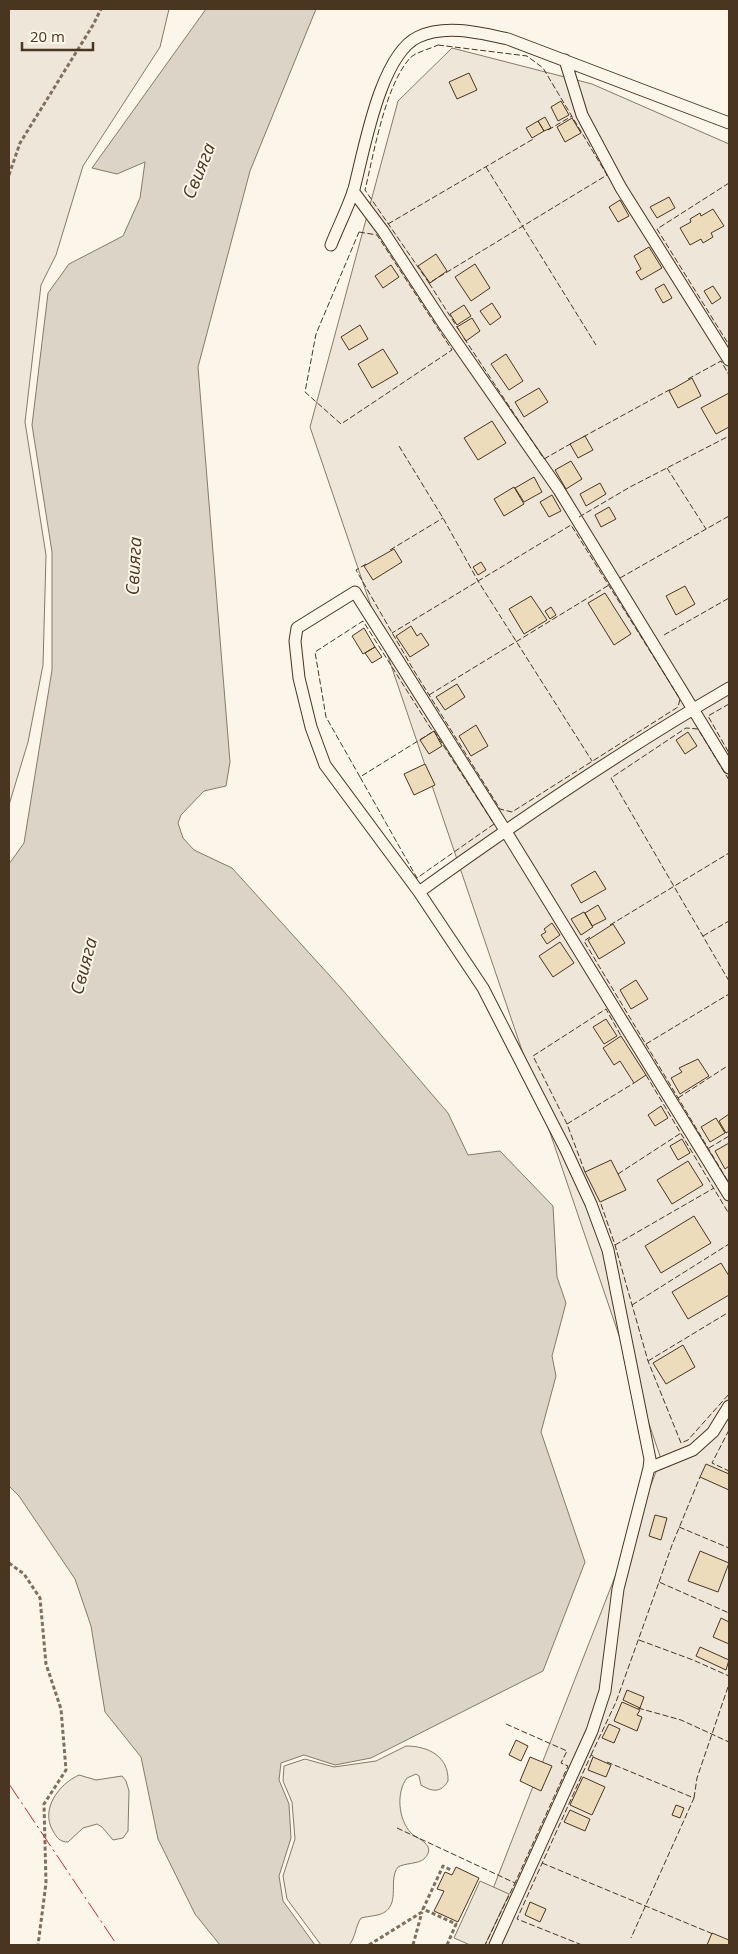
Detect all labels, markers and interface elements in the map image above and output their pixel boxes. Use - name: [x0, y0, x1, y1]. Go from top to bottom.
- scale bar: [22, 20, 94, 52]
- text: 20 m: [30, 26, 65, 46]
- water label: Свияга: [176, 139, 220, 202]
- water label: Свияга: [119, 536, 147, 596]
- water label: Свияга: [64, 934, 102, 997]

